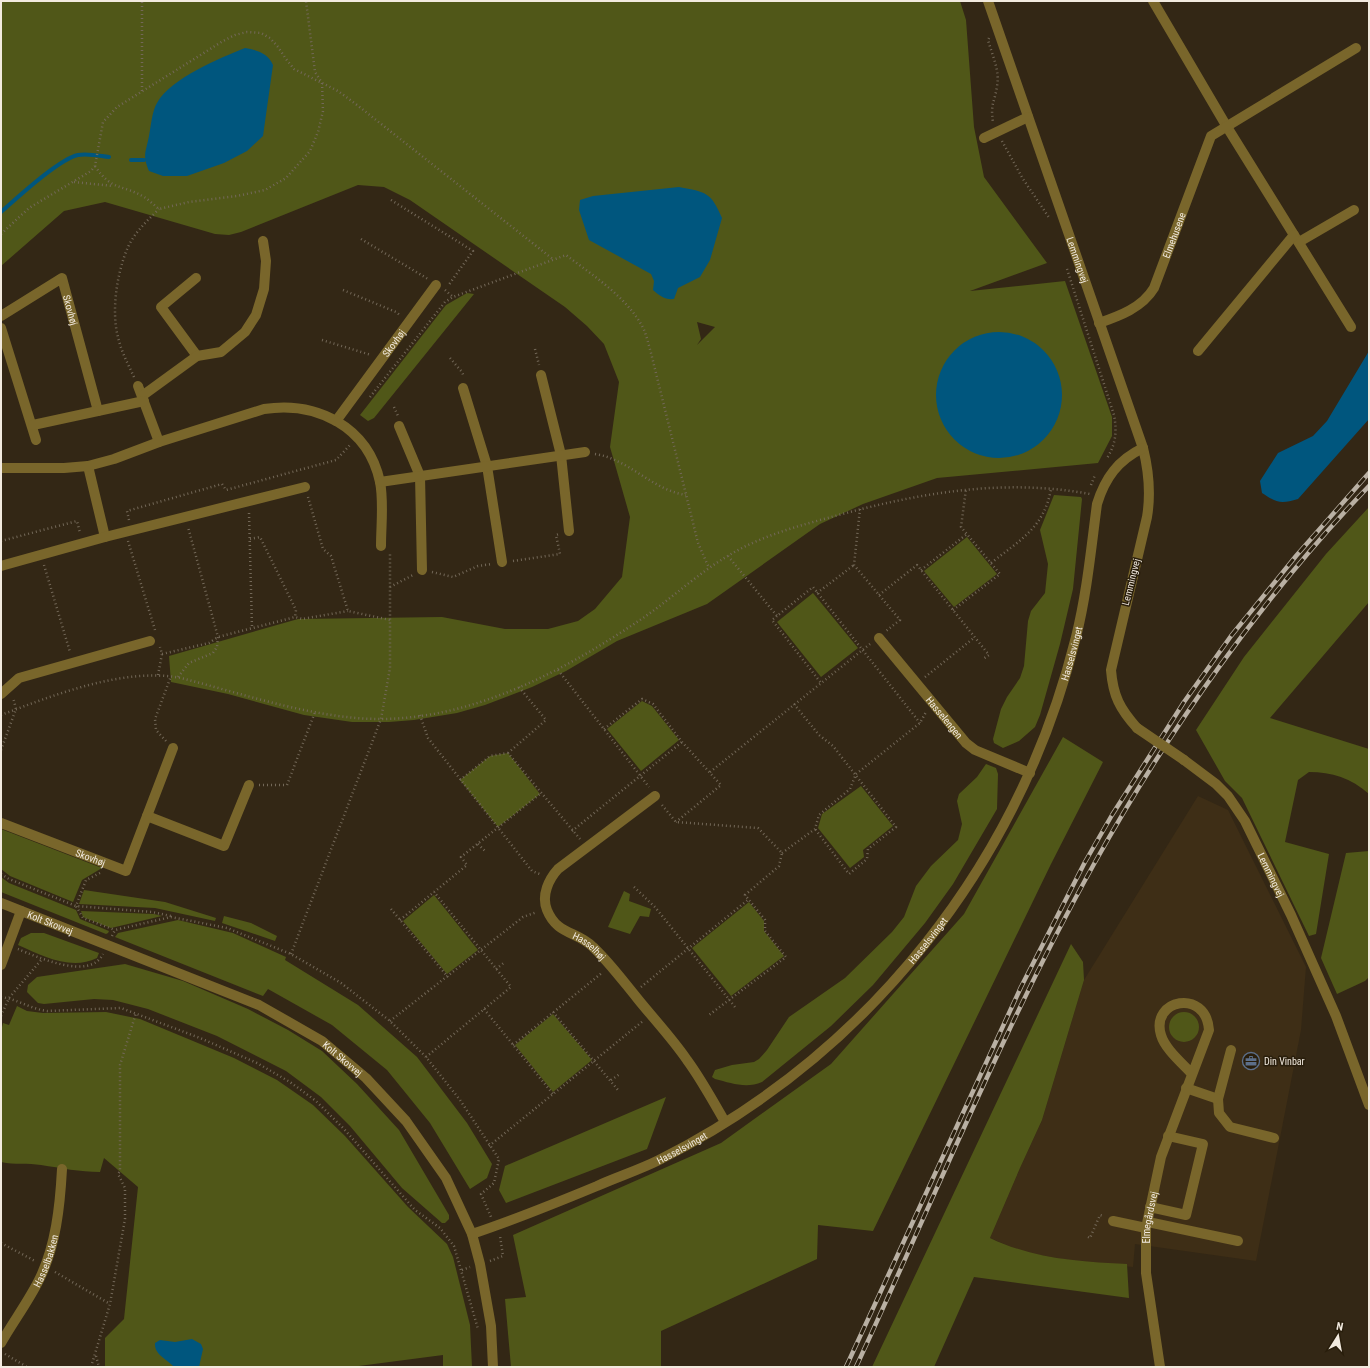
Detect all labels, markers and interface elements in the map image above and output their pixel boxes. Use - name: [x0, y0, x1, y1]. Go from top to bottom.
- street label: Elmehusene: [1160, 211, 1187, 260]
- street label: Lemmingvej: [1065, 236, 1091, 284]
- street label: Skovhøj: [61, 294, 80, 326]
- street label: Skovhøj: [380, 327, 407, 359]
- street label: Lemmingvej: [1120, 558, 1142, 606]
- street label: Hasselsvinget: [1059, 625, 1084, 682]
- street label: Hasselengen: [924, 694, 965, 741]
- street label: Skovhøj: [74, 847, 107, 868]
- street label: Lemmingvej: [1256, 851, 1287, 899]
- street label: Kolt Skovvej: [26, 909, 75, 936]
- street label: Hasselsvinget: [906, 915, 949, 966]
- street label: Hasselhøj: [571, 930, 608, 962]
- street label: Kolt Skovvej: [321, 1039, 365, 1078]
- office icon: Din Vinbar: [1241, 1051, 1261, 1071]
- place label: Din Vinbar: [1264, 1056, 1305, 1067]
- street label: Hasselsvinget: [655, 1129, 709, 1166]
- street label: Elmegårdsvej: [1140, 1190, 1159, 1243]
- street label: Hasselbakken: [31, 1233, 60, 1289]
- north arrow: [1318, 1316, 1358, 1356]
- text: N: [1335, 1320, 1345, 1334]

